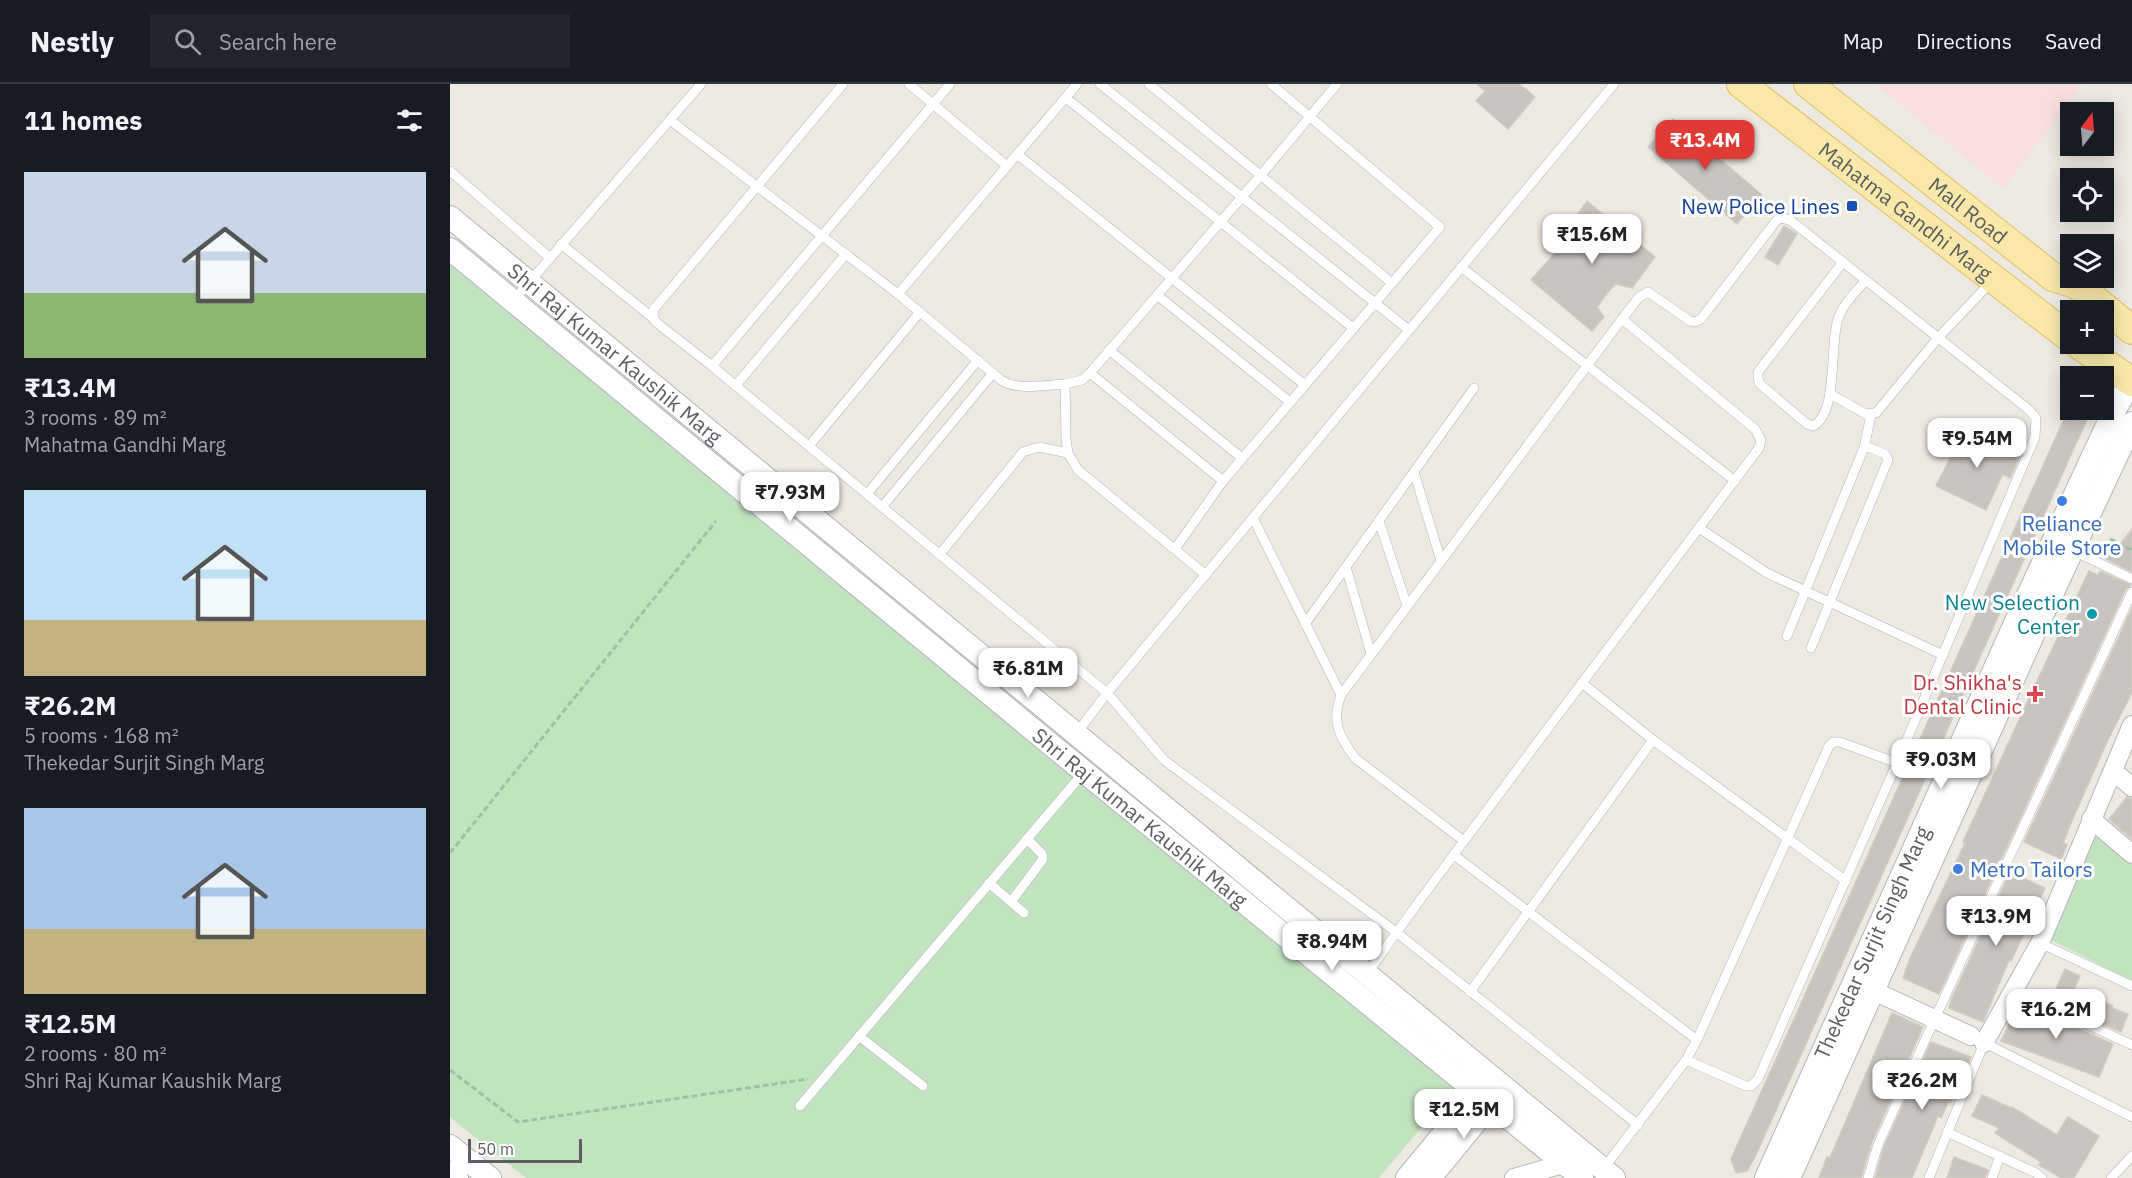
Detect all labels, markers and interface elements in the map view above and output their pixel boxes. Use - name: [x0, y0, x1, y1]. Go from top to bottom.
- search box: [150, 14, 570, 68]
- text: Nestly: [30, 23, 114, 60]
- icon: search: [171, 25, 204, 58]
- text: Search here: [219, 27, 337, 56]
- text: Map: [1843, 27, 1883, 55]
- text: Directions: [1916, 27, 2012, 55]
- text: Saved: [2045, 27, 2102, 55]
- north arrow: [2060, 102, 2114, 156]
- map controls: [2060, 102, 2114, 420]
- text: 11 homes: [24, 103, 142, 137]
- icon: filters: [393, 104, 426, 137]
- pin: ₹13.4M: [1656, 120, 1754, 171]
- text: ₹13.4M: [1669, 126, 1741, 153]
- street label: Mahatma Gandhi Marg: [1813, 135, 1998, 287]
- button: locate: [2060, 168, 2114, 222]
- street label: Mall Road: [1923, 171, 2013, 250]
- place label: New Police Lines: [1681, 192, 1840, 220]
- marker: New Police Lines: [1845, 199, 1859, 213]
- icon: home: [171, 211, 279, 319]
- pin: ₹15.6M: [1543, 214, 1641, 265]
- text: ₹15.6M: [1556, 220, 1628, 247]
- button: layers: [2060, 234, 2114, 288]
- street label: Shri Raj Kumar Kaushik Marg: [502, 256, 728, 450]
- button: +: [2060, 300, 2114, 354]
- button: −: [2060, 366, 2114, 420]
- text: ₹13.4M: [24, 370, 117, 404]
- text: 3 rooms · 89 m²: [24, 404, 167, 431]
- pin: ₹9.54M: [1928, 418, 2026, 469]
- text: ₹9.54M: [1941, 424, 2013, 451]
- text: Mahatma Gandhi Marg: [24, 431, 226, 458]
- pin: ₹7.93M: [741, 472, 839, 523]
- text: ₹7.93M: [754, 478, 826, 505]
- marker: Reliance Mobile Store: [2055, 494, 2069, 508]
- place label: Reliance Mobile Store: [2003, 509, 2121, 561]
- icon: home: [171, 529, 279, 637]
- place label: New Selection Center: [1945, 588, 2080, 640]
- marker: New Selection Center: [2085, 607, 2099, 621]
- pin: ₹6.81M: [979, 648, 1077, 699]
- text: ₹6.81M: [992, 654, 1064, 681]
- place label: Dr. Shikha's Dental Clinic: [1903, 668, 2022, 720]
- marker: Dr. Shikha's Dental Clinic: [2026, 685, 2044, 703]
- text: ₹26.2M: [24, 688, 117, 722]
- street label: Shri Raj Kumar Kaushik Marg: [1027, 721, 1254, 914]
- text: 5 rooms · 168 m²: [24, 722, 179, 749]
- pin: ₹9.03M: [1892, 739, 1990, 790]
- text: ₹9.03M: [1905, 745, 1977, 772]
- text: Thekedar Surjit Singh Marg: [24, 749, 264, 776]
- street label: Thekedar Surjit Singh Marg: [1807, 822, 1936, 1064]
- icon: home: [171, 847, 279, 955]
- place label: Metro Tailors: [1970, 855, 2093, 883]
- marker: Metro Tailors: [1951, 862, 1965, 876]
- pin: ₹13.9M: [1947, 896, 2045, 947]
- text: ₹13.9M: [1960, 902, 2032, 929]
- pin: ₹8.94M: [1283, 921, 1381, 972]
- text: ₹8.94M: [1296, 927, 1368, 954]
- pin: ₹16.2M: [2007, 989, 2105, 1040]
- text: ₹16.2M: [2020, 995, 2092, 1022]
- text: ₹12.5M: [24, 1006, 117, 1040]
- text: 2 rooms · 80 m²: [24, 1040, 167, 1067]
- pin: ₹26.2M: [1873, 1060, 1971, 1111]
- text: ₹26.2M: [1886, 1066, 1958, 1093]
- text: Shri Raj Kumar Kaushik Marg: [24, 1067, 281, 1094]
- pin: ₹12.5M: [1415, 1089, 1513, 1140]
- text: ₹12.5M: [1428, 1095, 1500, 1122]
- scale bar: [468, 1136, 582, 1164]
- text: 50 m: [477, 1139, 514, 1159]

